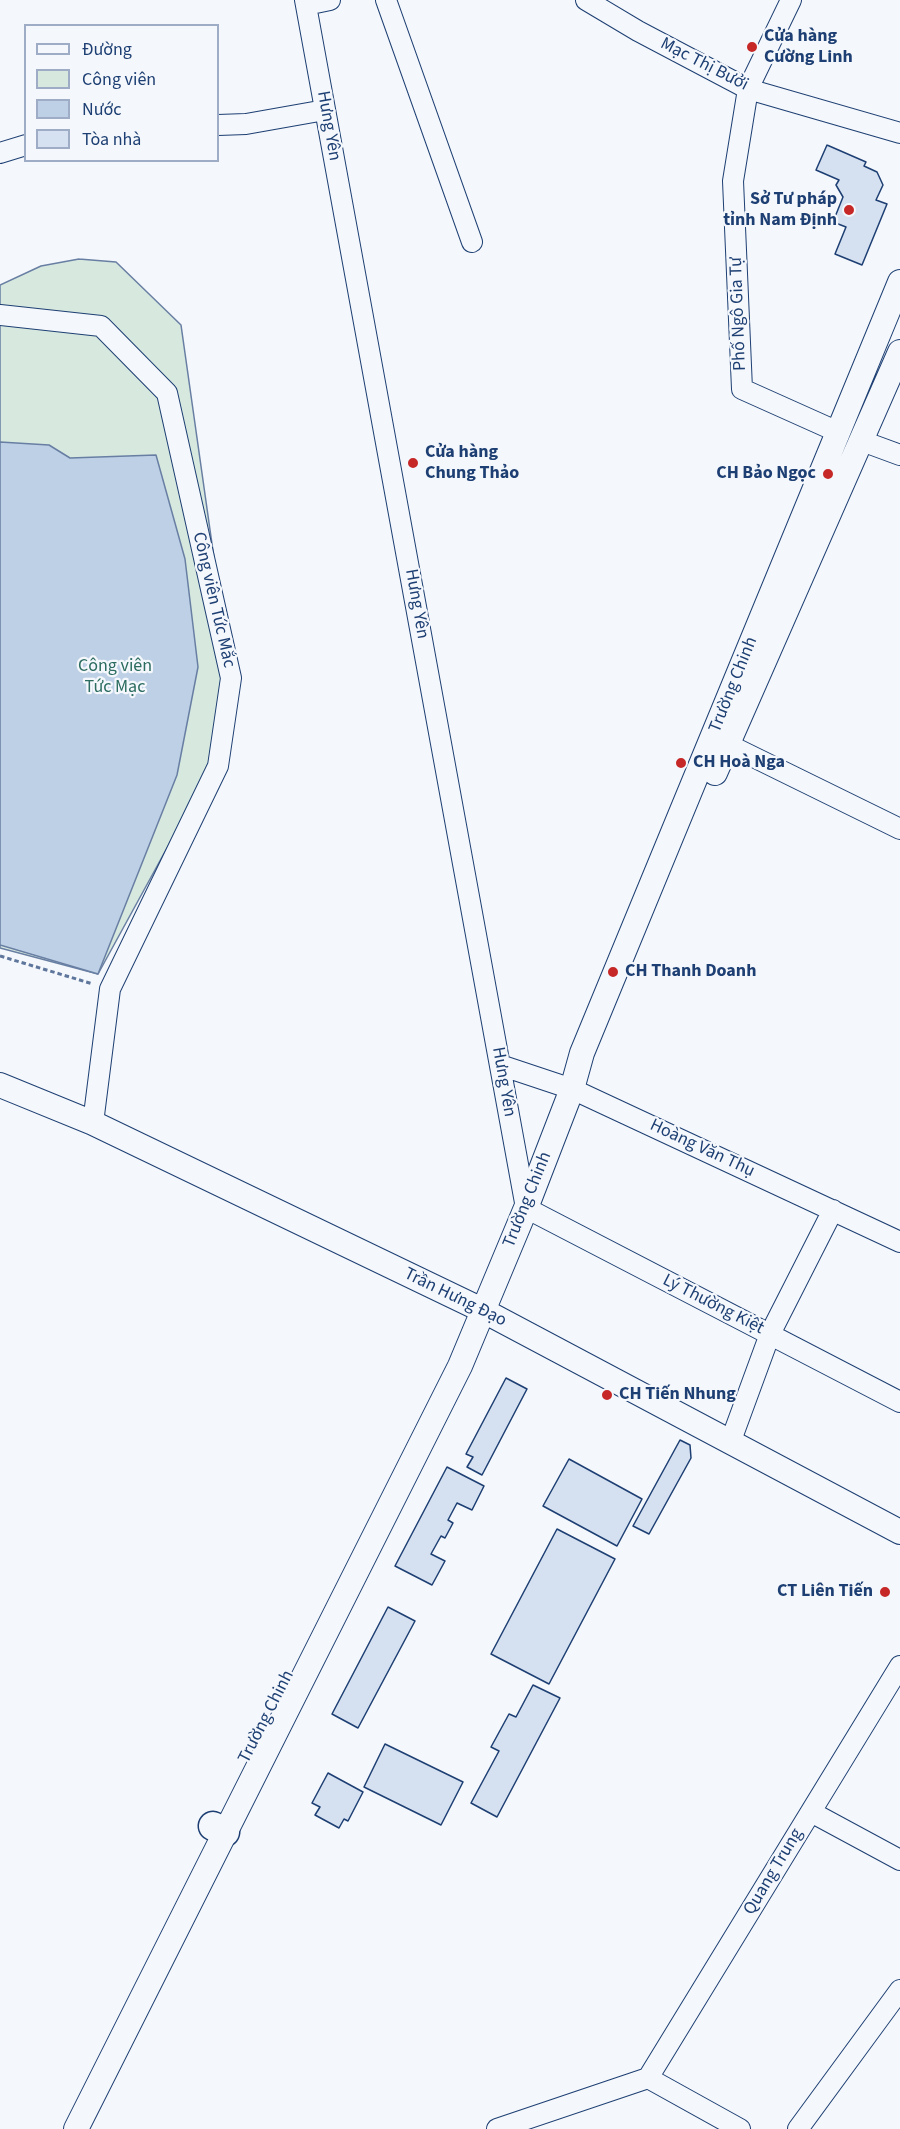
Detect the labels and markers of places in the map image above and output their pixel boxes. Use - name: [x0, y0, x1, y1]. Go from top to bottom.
- place label: Cửa hàng Cường Linh: [764, 26, 853, 68]
- marker: Cửa hàng Cường Linh: [745, 40, 759, 54]
- place label: Sở Tư pháp tỉnh Nam Định: [723, 189, 837, 232]
- marker: Sở Tư pháp tỉnh Nam Định: [842, 203, 856, 217]
- place label: Cửa hàng Chung Thảo: [425, 442, 519, 484]
- marker: Cửa hàng Chung Thảo: [406, 456, 420, 470]
- place label: CH Bảo Ngọc: [716, 463, 816, 485]
- marker: CH Bảo Ngọc: [821, 467, 835, 481]
- place label: CH Hoà Nga: [693, 752, 785, 774]
- marker: CH Hoà Nga: [674, 756, 688, 770]
- place label: CH Thanh Doanh: [625, 961, 756, 983]
- marker: CH Thanh Doanh: [606, 965, 620, 979]
- place label: CH Tiến Nhung: [619, 1384, 736, 1406]
- marker: CH Tiến Nhung: [600, 1388, 614, 1402]
- place label: CT Liên Tiến: [777, 1581, 873, 1603]
- marker: CT Liên Tiến: [878, 1585, 892, 1599]

